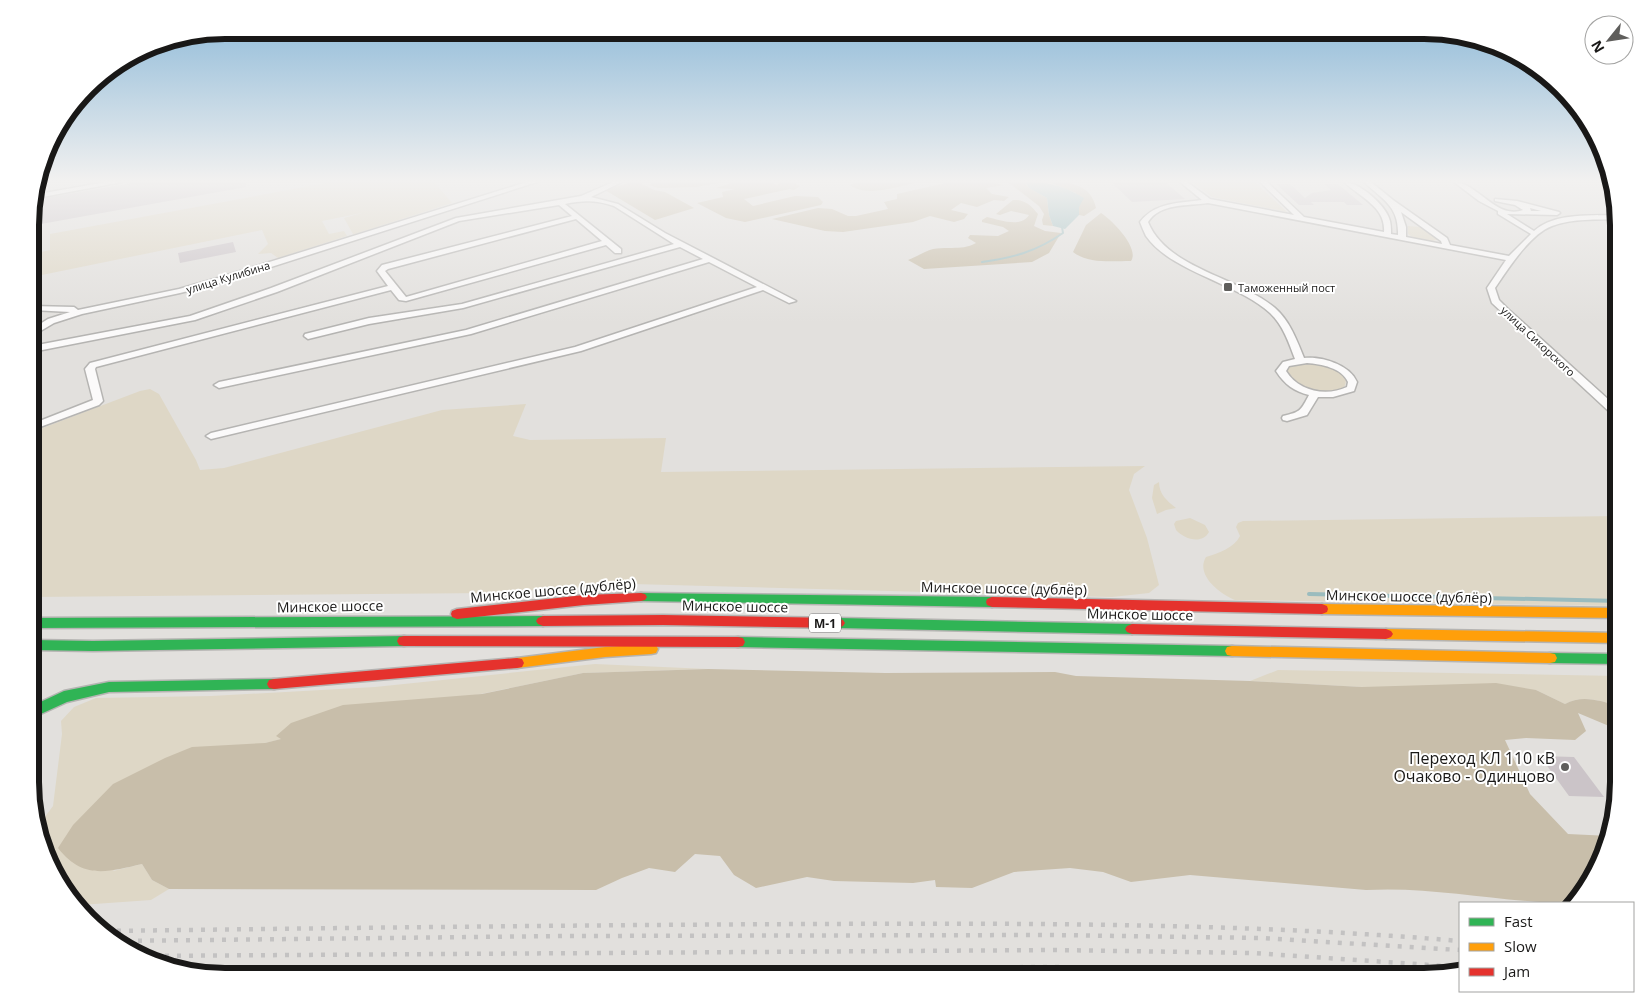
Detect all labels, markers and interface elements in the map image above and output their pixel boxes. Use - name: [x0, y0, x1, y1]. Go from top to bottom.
- north arrow: [1584, 15, 1634, 65]
- text: N: [1586, 37, 1608, 56]
- street label: улица Кулибина: [184, 257, 272, 297]
- place label: Таможенный пост: [1238, 280, 1335, 295]
- marker: Таможенный пост: [1222, 281, 1234, 293]
- street label: улица Сикорского: [1498, 303, 1579, 380]
- street label: Минское шоссе (дублёр): [469, 573, 637, 607]
- street label: Минское шоссе (дублёр): [921, 577, 1087, 599]
- street label: Минское шоссе (дублёр): [1326, 585, 1492, 607]
- street label: Минское шоссе: [277, 596, 383, 616]
- street label: Минское шоссе: [682, 596, 788, 616]
- street label: Минское шоссе: [1087, 604, 1193, 624]
- road number: М-1: [809, 614, 841, 632]
- place label: Переход КЛ 110 кВ Очаково - Одинцово: [1393, 747, 1555, 787]
- marker: Переход КЛ 110 кВ Очаково - Одинцово: [1559, 761, 1571, 773]
- legend: [1459, 902, 1634, 992]
- text: Fast: [1504, 911, 1533, 931]
- text: Slow: [1504, 936, 1537, 956]
- text: Jam: [1502, 961, 1530, 981]

